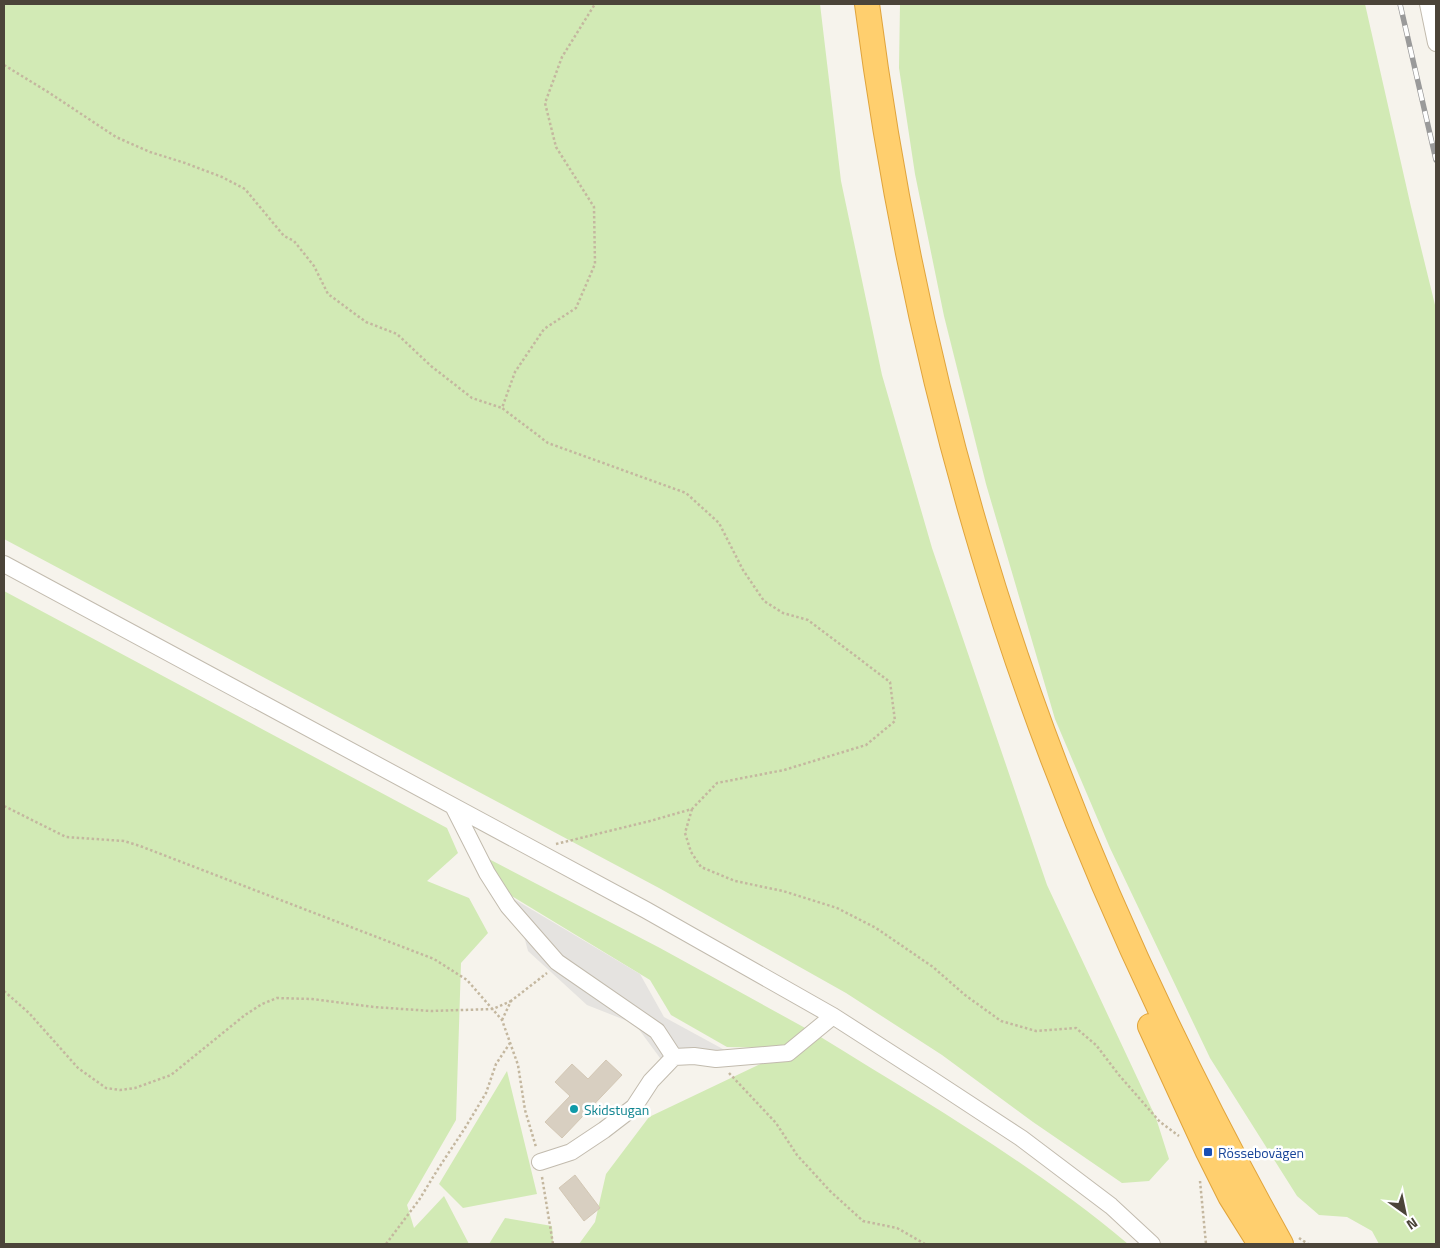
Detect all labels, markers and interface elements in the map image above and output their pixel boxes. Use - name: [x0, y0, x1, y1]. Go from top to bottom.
- place label: Skidstugan: [584, 1099, 649, 1120]
- marker: Skidstugan: [568, 1103, 580, 1115]
- place label: Rössebovägen: [1218, 1142, 1304, 1163]
- marker: Rössebovägen: [1202, 1146, 1214, 1158]
- north arrow: [1380, 1188, 1430, 1238]
- text: N: [1403, 1213, 1422, 1236]

